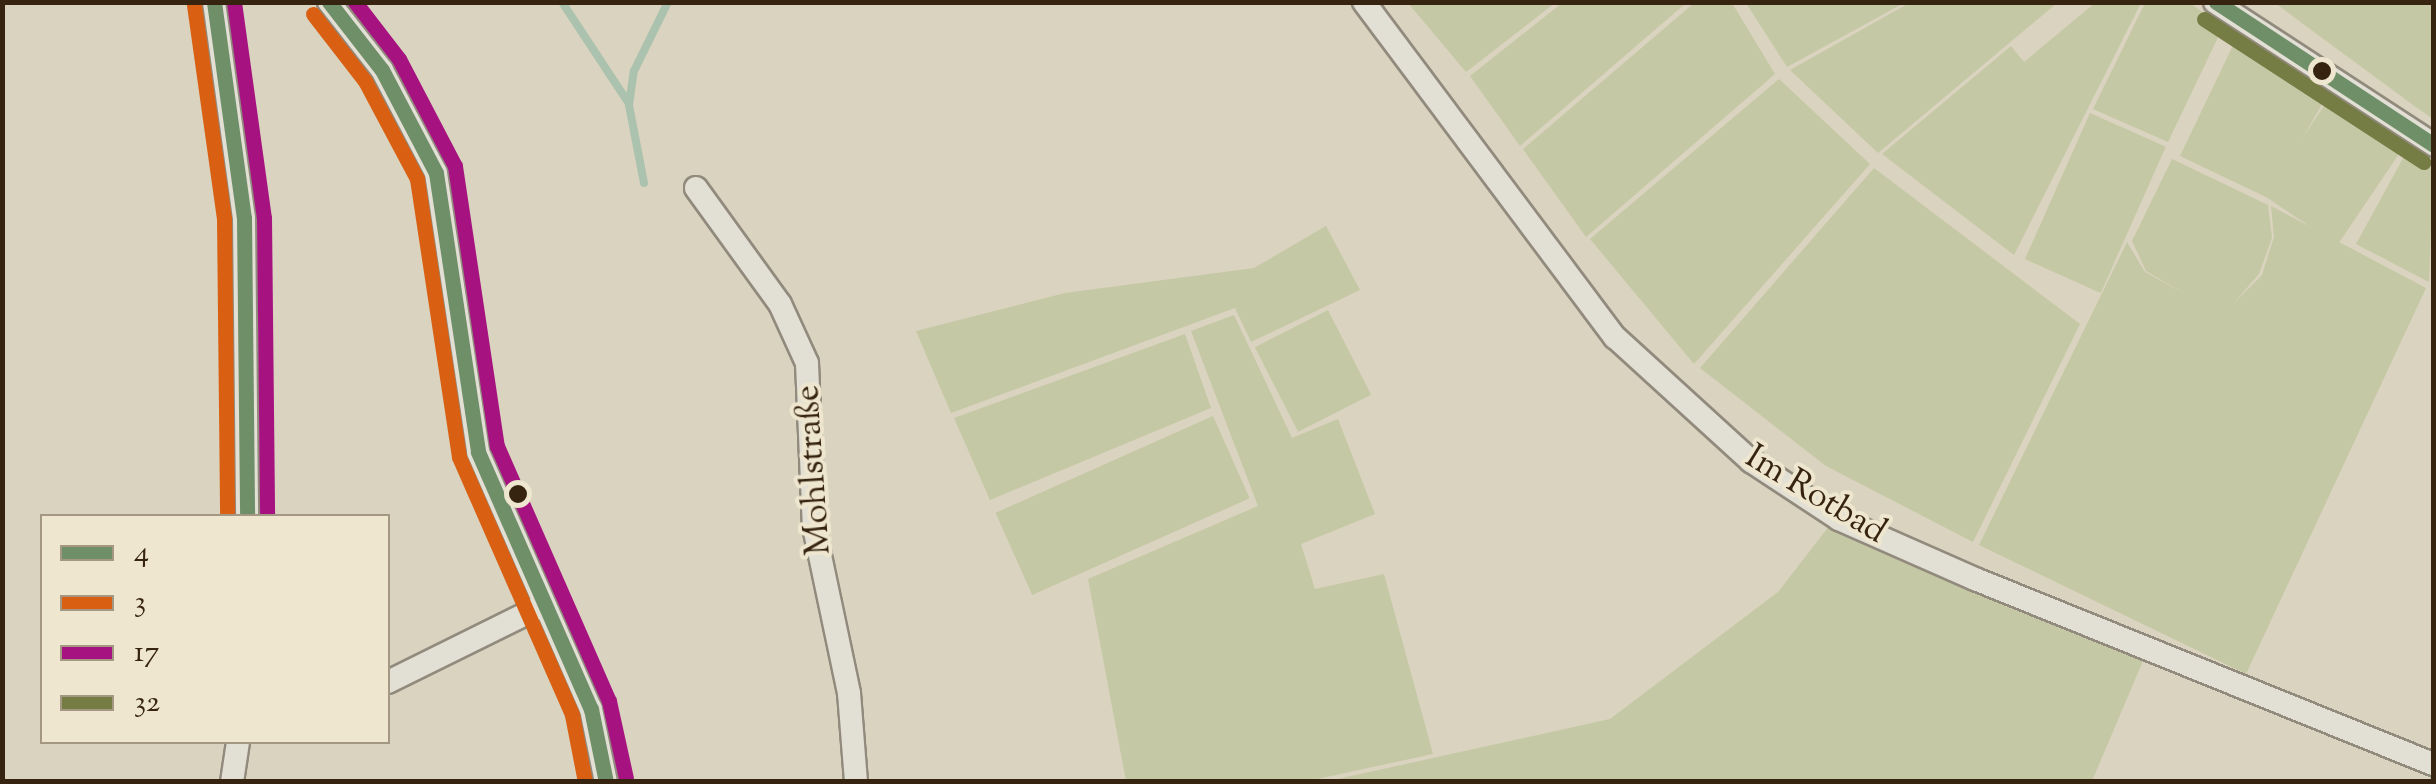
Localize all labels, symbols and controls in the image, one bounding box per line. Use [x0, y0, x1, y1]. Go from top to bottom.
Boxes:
unlabelled marker [2312, 61, 2332, 81]
street label: Mohlstraße [788, 383, 842, 557]
street label: Im Rotbad [1737, 438, 1893, 554]
unlabelled marker [508, 484, 528, 504]
legend [40, 514, 390, 744]
text: 4 [134, 532, 149, 575]
text: 3 [134, 582, 146, 625]
text: 17 [134, 632, 159, 675]
text: 32 [134, 682, 160, 725]

